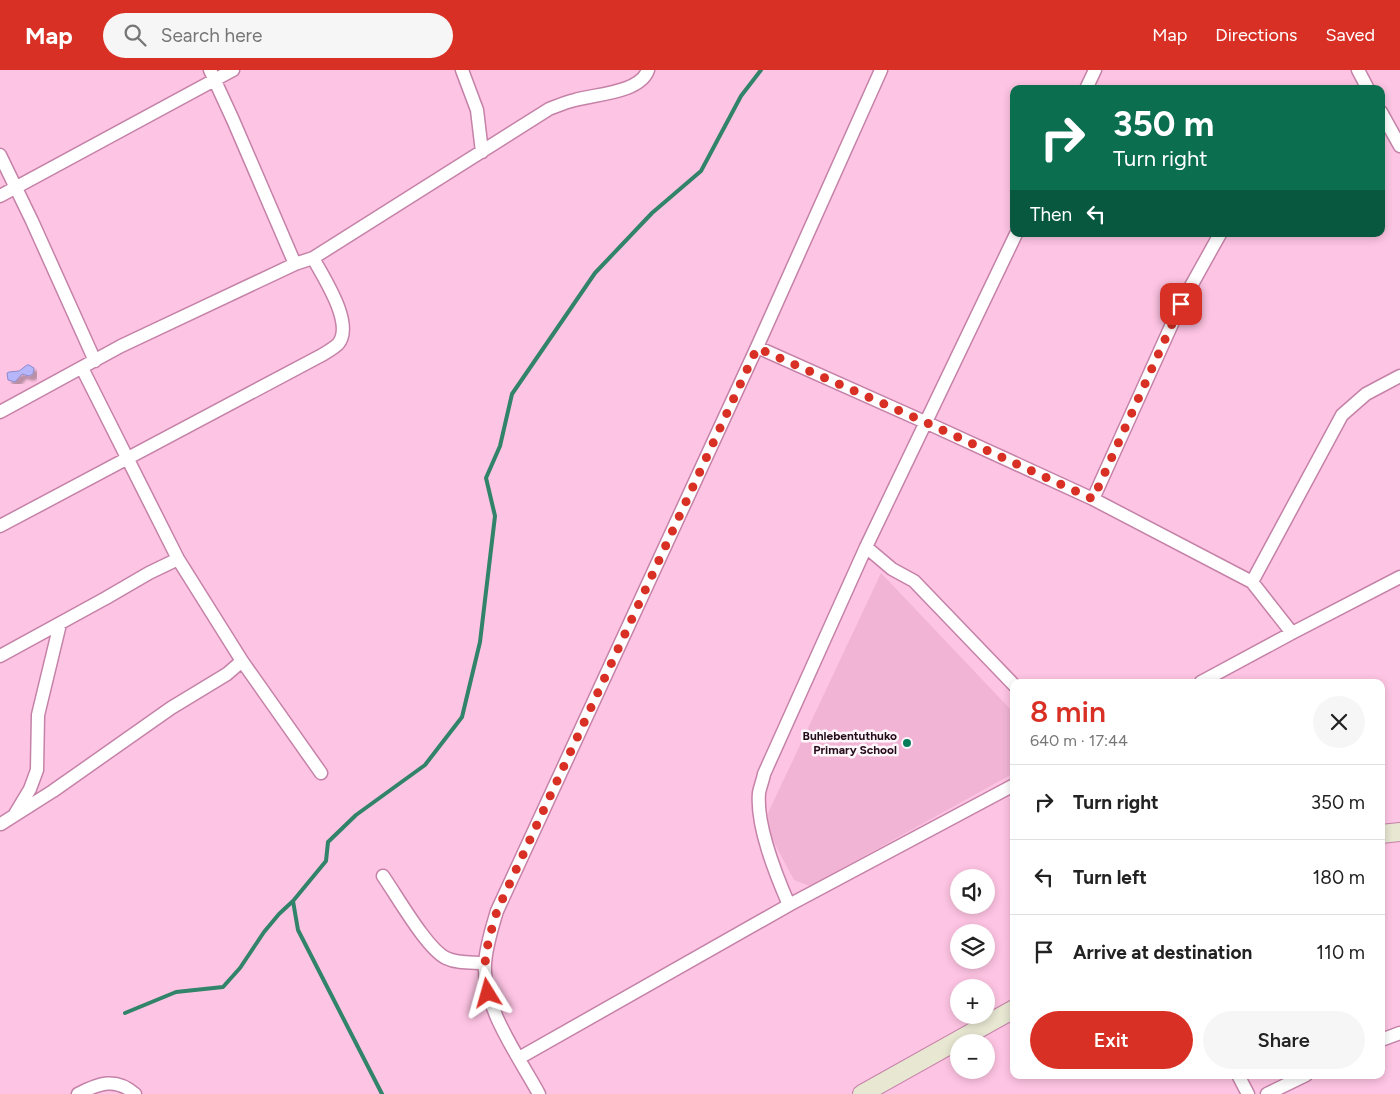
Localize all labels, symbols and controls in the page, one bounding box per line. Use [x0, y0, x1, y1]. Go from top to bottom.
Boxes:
search box [103, 13, 453, 58]
text: Map [25, 21, 73, 50]
icon: search [121, 21, 149, 49]
text: Search here [161, 24, 262, 47]
text: Map [1152, 24, 1187, 46]
text: Directions [1215, 24, 1297, 46]
text: Saved [1325, 24, 1375, 46]
text: 350 m [1113, 103, 1214, 145]
icon: right [1030, 105, 1095, 170]
text: Turn right [1113, 145, 1208, 172]
icon: left [1082, 200, 1110, 228]
text: Then [1030, 203, 1072, 226]
pin [1160, 283, 1202, 325]
icon: arrive [1167, 290, 1195, 318]
text: 8 min [1030, 693, 1106, 730]
button: close [1313, 696, 1365, 748]
place label: Buhlebentuthuko Primary School [803, 729, 897, 757]
text: 640 m · 17:44 [1030, 731, 1128, 750]
marker: Buhlebentuthuko Primary School [901, 737, 913, 749]
icon: right [1030, 788, 1058, 816]
text: Turn right [1073, 791, 1159, 814]
text: 350 m [1311, 791, 1365, 814]
icon: left [1030, 863, 1058, 891]
text: Turn left [1073, 866, 1147, 889]
text: 180 m [1312, 866, 1365, 889]
map controls [950, 869, 995, 1079]
button: sound [950, 869, 995, 914]
button: layers [950, 924, 995, 969]
icon: arrive [1030, 938, 1058, 966]
text: Arrive at destination [1073, 941, 1252, 964]
text: 110 m [1316, 941, 1365, 964]
position arrow [461, 966, 513, 1018]
button: + [950, 979, 995, 1024]
button: Exit [1030, 1011, 1193, 1069]
button: Share [1203, 1011, 1365, 1069]
button: − [950, 1034, 995, 1079]

